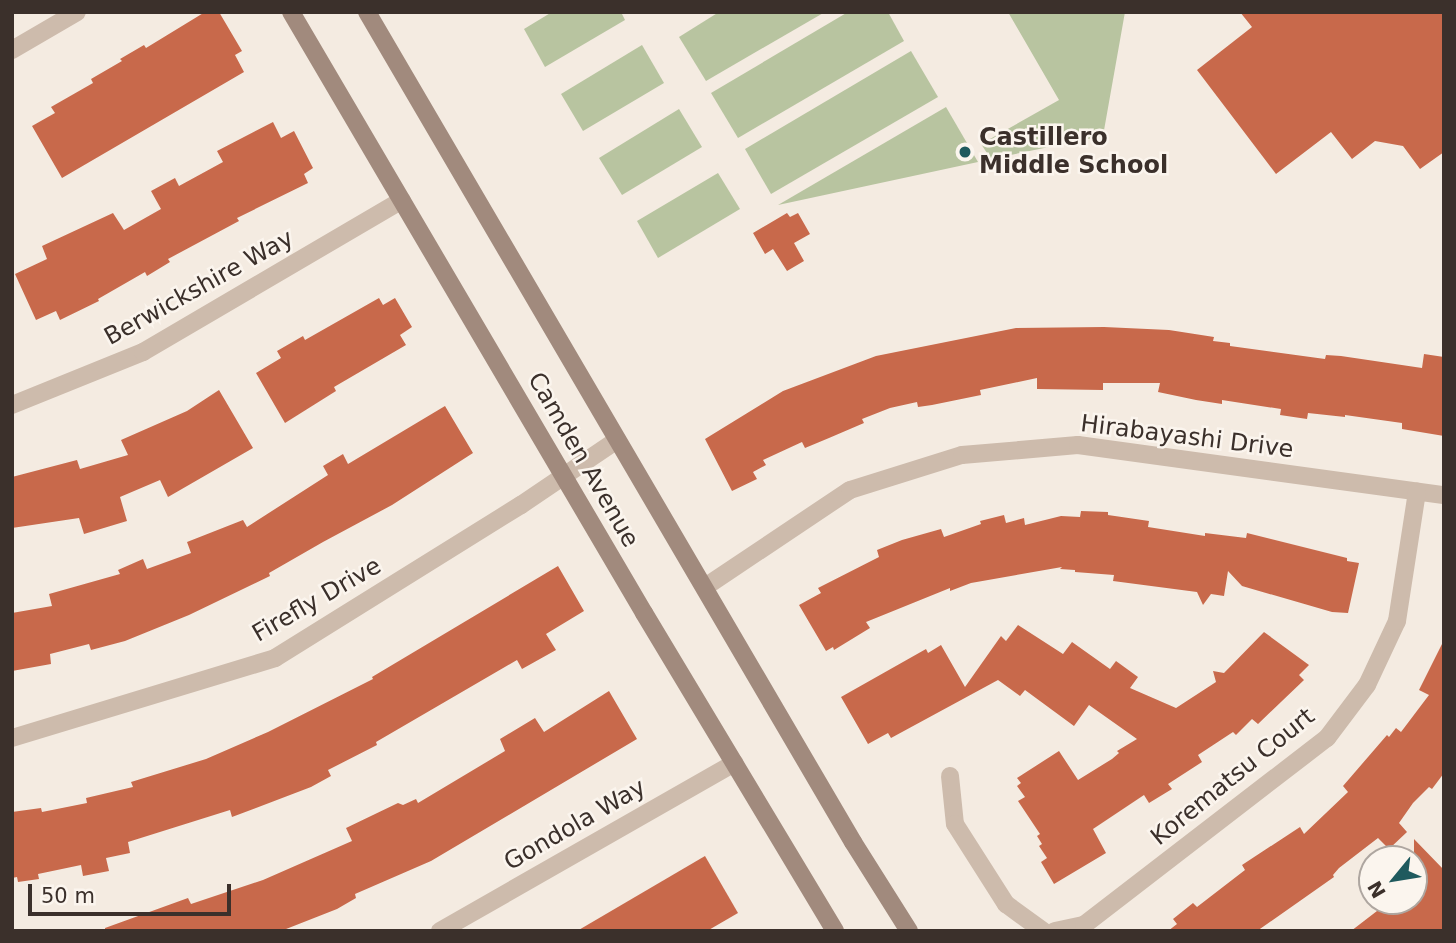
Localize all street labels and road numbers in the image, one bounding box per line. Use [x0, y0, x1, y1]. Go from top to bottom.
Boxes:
street label: Berwickshire Way [99, 224, 299, 352]
street label: Camden Avenue [521, 368, 645, 552]
street label: Hirabayashi Drive [1079, 410, 1295, 464]
street label: Firefly Drive [248, 552, 386, 648]
street label: Korematsu Court [1145, 702, 1321, 852]
street label: Gondola Way [499, 773, 651, 877]

